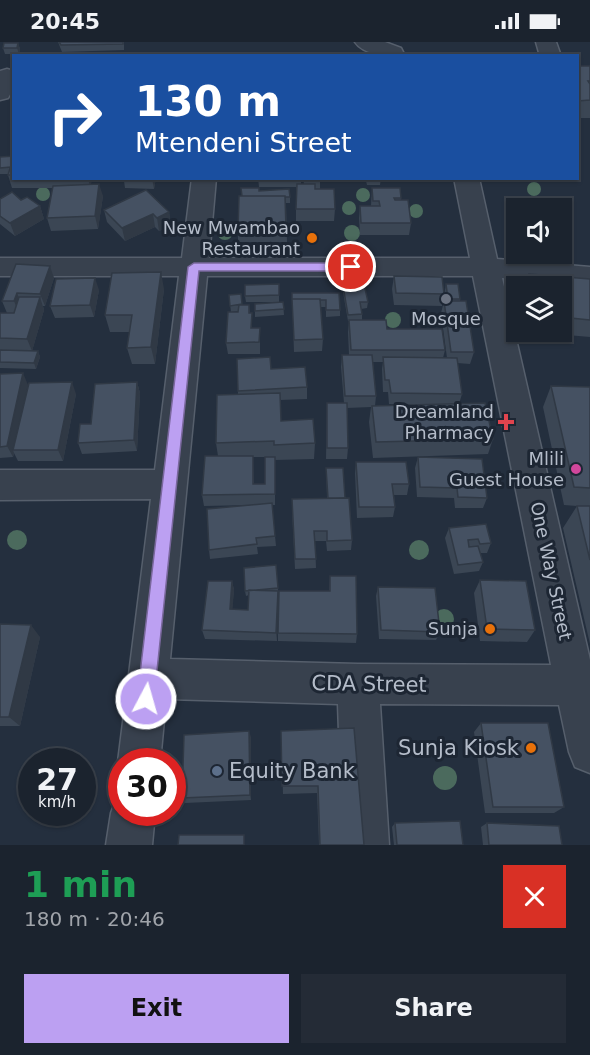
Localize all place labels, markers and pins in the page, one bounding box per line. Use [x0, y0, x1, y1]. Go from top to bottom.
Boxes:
place label: New Mwambao Restaurant [163, 217, 300, 259]
marker: New Mwambao Restaurant [305, 231, 319, 245]
pin [325, 241, 376, 292]
marker: Mosque [439, 292, 453, 306]
place label: Mosque [411, 308, 481, 329]
place label: Dreamland Pharmacy [395, 401, 494, 443]
marker: Dreamland Pharmacy [499, 415, 513, 429]
place label: Mlili Guest House [449, 448, 564, 490]
marker: Mlili Guest House [569, 462, 583, 476]
place label: Sunja [428, 618, 478, 639]
marker: Sunja [483, 622, 497, 636]
place label: Sunja Kiosk [398, 736, 520, 760]
marker: Sunja Kiosk [524, 741, 538, 755]
place label: Equity Bank [229, 759, 356, 783]
marker: Equity Bank [210, 764, 224, 778]

